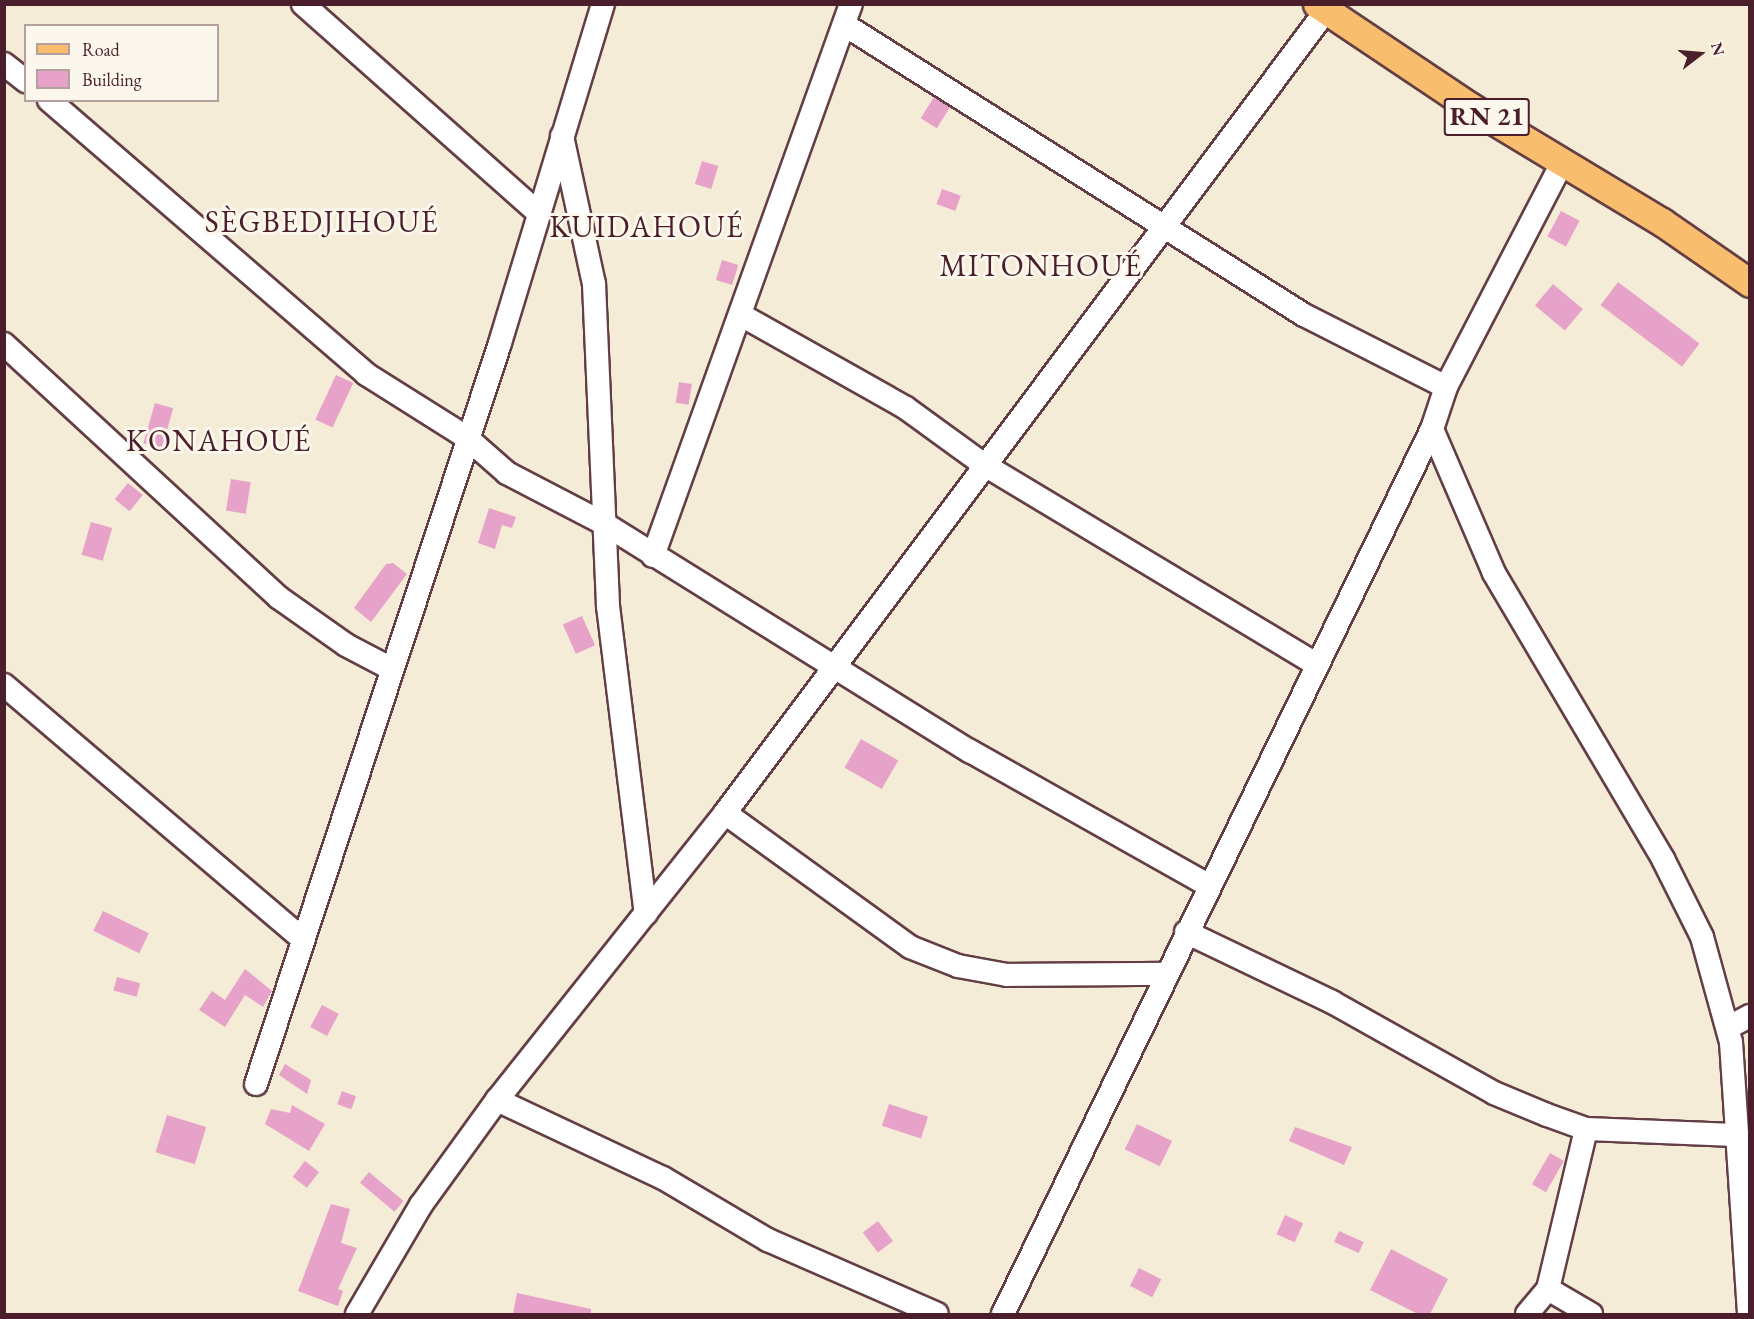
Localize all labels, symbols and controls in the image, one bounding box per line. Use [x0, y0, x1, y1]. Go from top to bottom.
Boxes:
legend [24, 24, 219, 102]
north arrow [1670, 24, 1730, 84]
text: Road [82, 38, 120, 61]
text: N [1706, 40, 1730, 58]
text: Building [82, 68, 142, 91]
road number: RN 21 [1444, 94, 1530, 140]
district label: SÈGBEDJIHOUÉ [205, 204, 439, 240]
district label: KUIDAHOUÉ [550, 209, 744, 245]
district label: MITONHOUÉ [939, 248, 1143, 284]
district label: KONAHOUÉ [126, 423, 312, 459]

